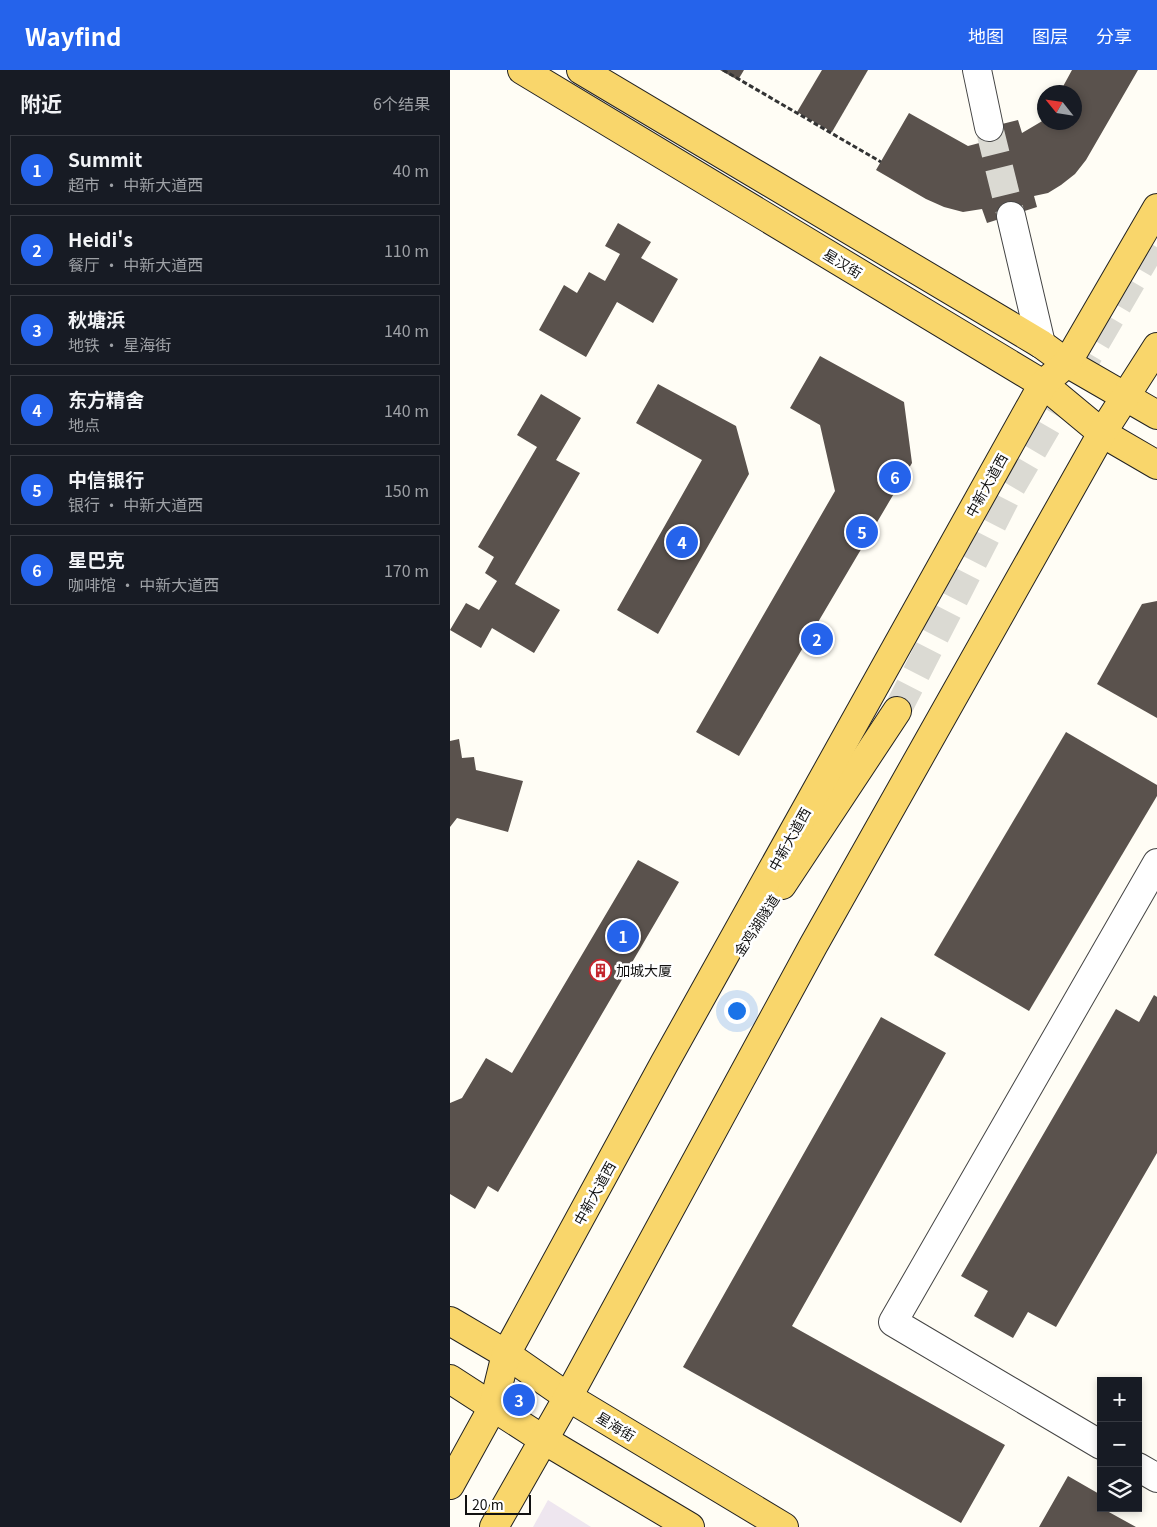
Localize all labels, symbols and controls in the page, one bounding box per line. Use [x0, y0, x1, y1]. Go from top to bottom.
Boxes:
text: Wayfind [25, 18, 121, 53]
text: 地图 [968, 22, 1004, 48]
text: 图层 [1032, 22, 1068, 48]
text: 分享 [1096, 22, 1132, 48]
north arrow [1037, 85, 1082, 130]
text: 附近 [20, 88, 62, 118]
text: 6个结果 [373, 91, 430, 115]
text: Summit [68, 145, 142, 172]
text: 1 [32, 158, 42, 182]
text: 40 m [393, 158, 429, 182]
text: 超市 · 中新大道西 [68, 172, 203, 196]
text: Heidi's [68, 225, 133, 252]
text: 2 [32, 238, 42, 262]
text: 110 m [384, 238, 429, 262]
street label: 星汉街 [820, 244, 866, 282]
text: 餐厅 · 中新大道西 [68, 252, 203, 276]
text: 秋塘浜 [68, 305, 125, 332]
text: 3 [32, 318, 42, 342]
text: 140 m [384, 318, 429, 342]
text: 地铁 · 星海街 [68, 332, 171, 356]
text: 东方精舍 [68, 385, 144, 412]
text: 4 [32, 398, 42, 422]
text: 140 m [384, 398, 429, 422]
text: 地点 [68, 412, 100, 436]
street label: 中新大道西 [960, 450, 1012, 520]
pin: 6 [879, 458, 911, 496]
text: 中信银行 [68, 465, 144, 492]
text: 5 [32, 478, 42, 502]
text: 150 m [384, 478, 429, 502]
text: 银行 · 中新大道西 [68, 492, 203, 516]
pin: 5 [846, 513, 878, 551]
pin: 4 [666, 523, 698, 561]
text: 星巴克 [68, 545, 125, 572]
text: 6 [32, 558, 42, 582]
text: 170 m [384, 558, 429, 582]
text: 咖啡馆 · 中新大道西 [68, 572, 219, 596]
pin: 2 [801, 620, 833, 658]
street label: 中新大道西 [763, 804, 815, 874]
street label: 金鸡湖隧道 [729, 890, 783, 960]
pin: 1 [607, 917, 639, 955]
building icon: 加城大厦 [588, 958, 612, 982]
place label: 加城大厦 [616, 960, 672, 980]
your location [724, 998, 750, 1024]
street label: 中新大道西 [568, 1158, 620, 1228]
map controls [1097, 1377, 1142, 1512]
button: + [1097, 1377, 1142, 1422]
pin: 3 [503, 1381, 535, 1419]
street label: 星海街 [593, 1407, 639, 1445]
button: − [1097, 1422, 1142, 1467]
button: layers [1097, 1467, 1142, 1512]
scale bar [465, 1492, 531, 1515]
text: 20 m [472, 1494, 504, 1514]

